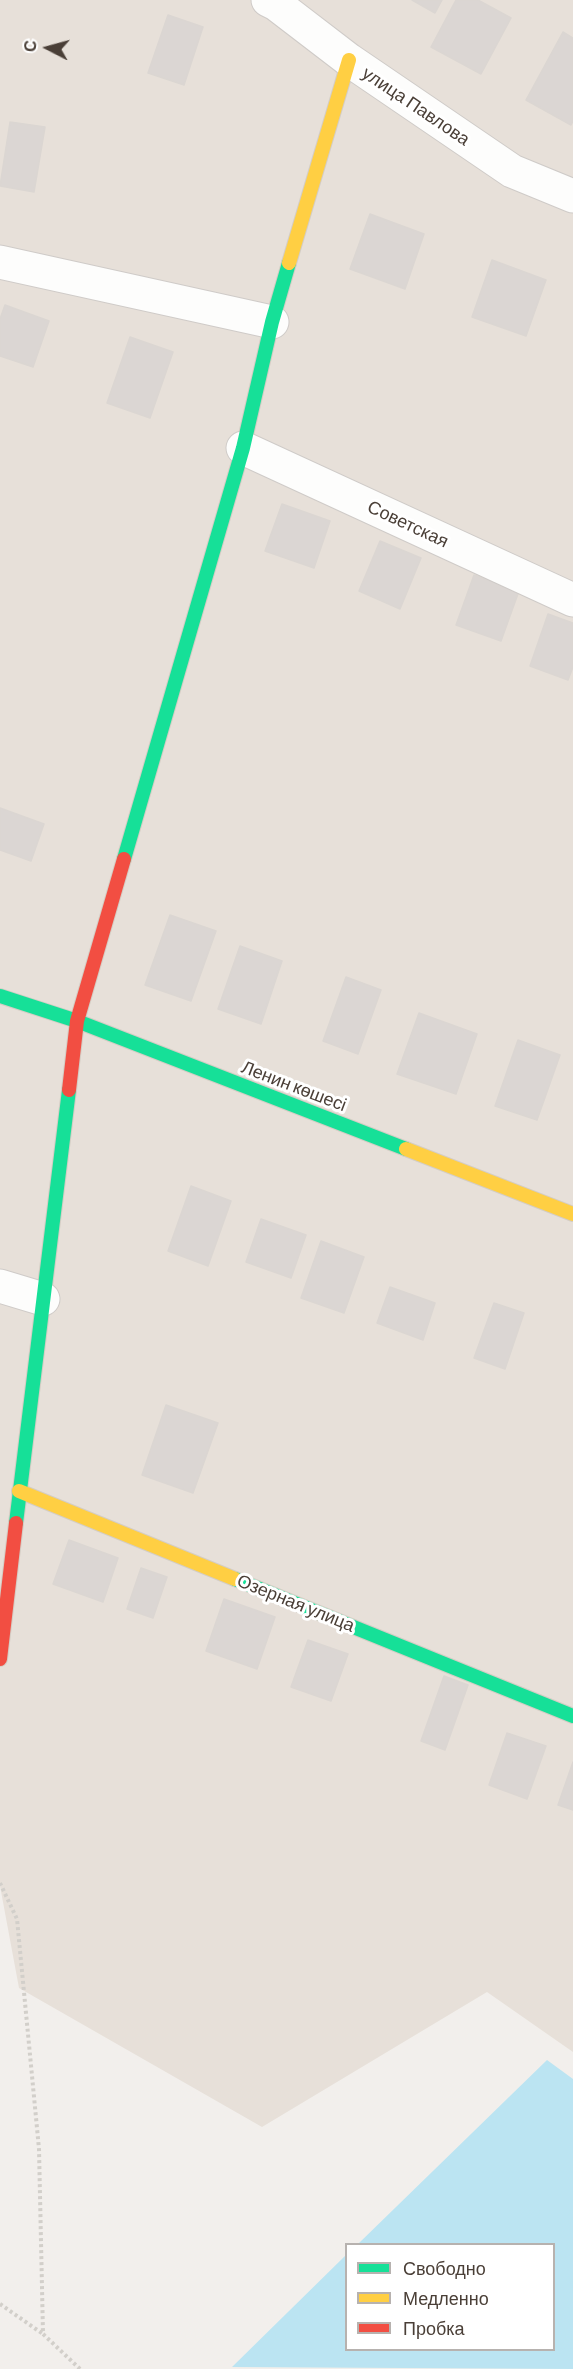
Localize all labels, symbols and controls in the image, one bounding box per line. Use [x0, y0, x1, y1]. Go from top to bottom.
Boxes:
north arrow [18, 18, 78, 78]
text: С [20, 39, 40, 53]
street label: улица Павлова [358, 62, 474, 150]
street label: Советская [364, 496, 452, 552]
street label: Ленин көшесі [238, 1056, 350, 1116]
street label: Озерная улица [234, 1570, 358, 1636]
legend [345, 2243, 555, 2351]
text: Свободно [403, 2257, 486, 2279]
text: Медленно [403, 2287, 489, 2309]
text: Пробка [403, 2317, 465, 2339]

